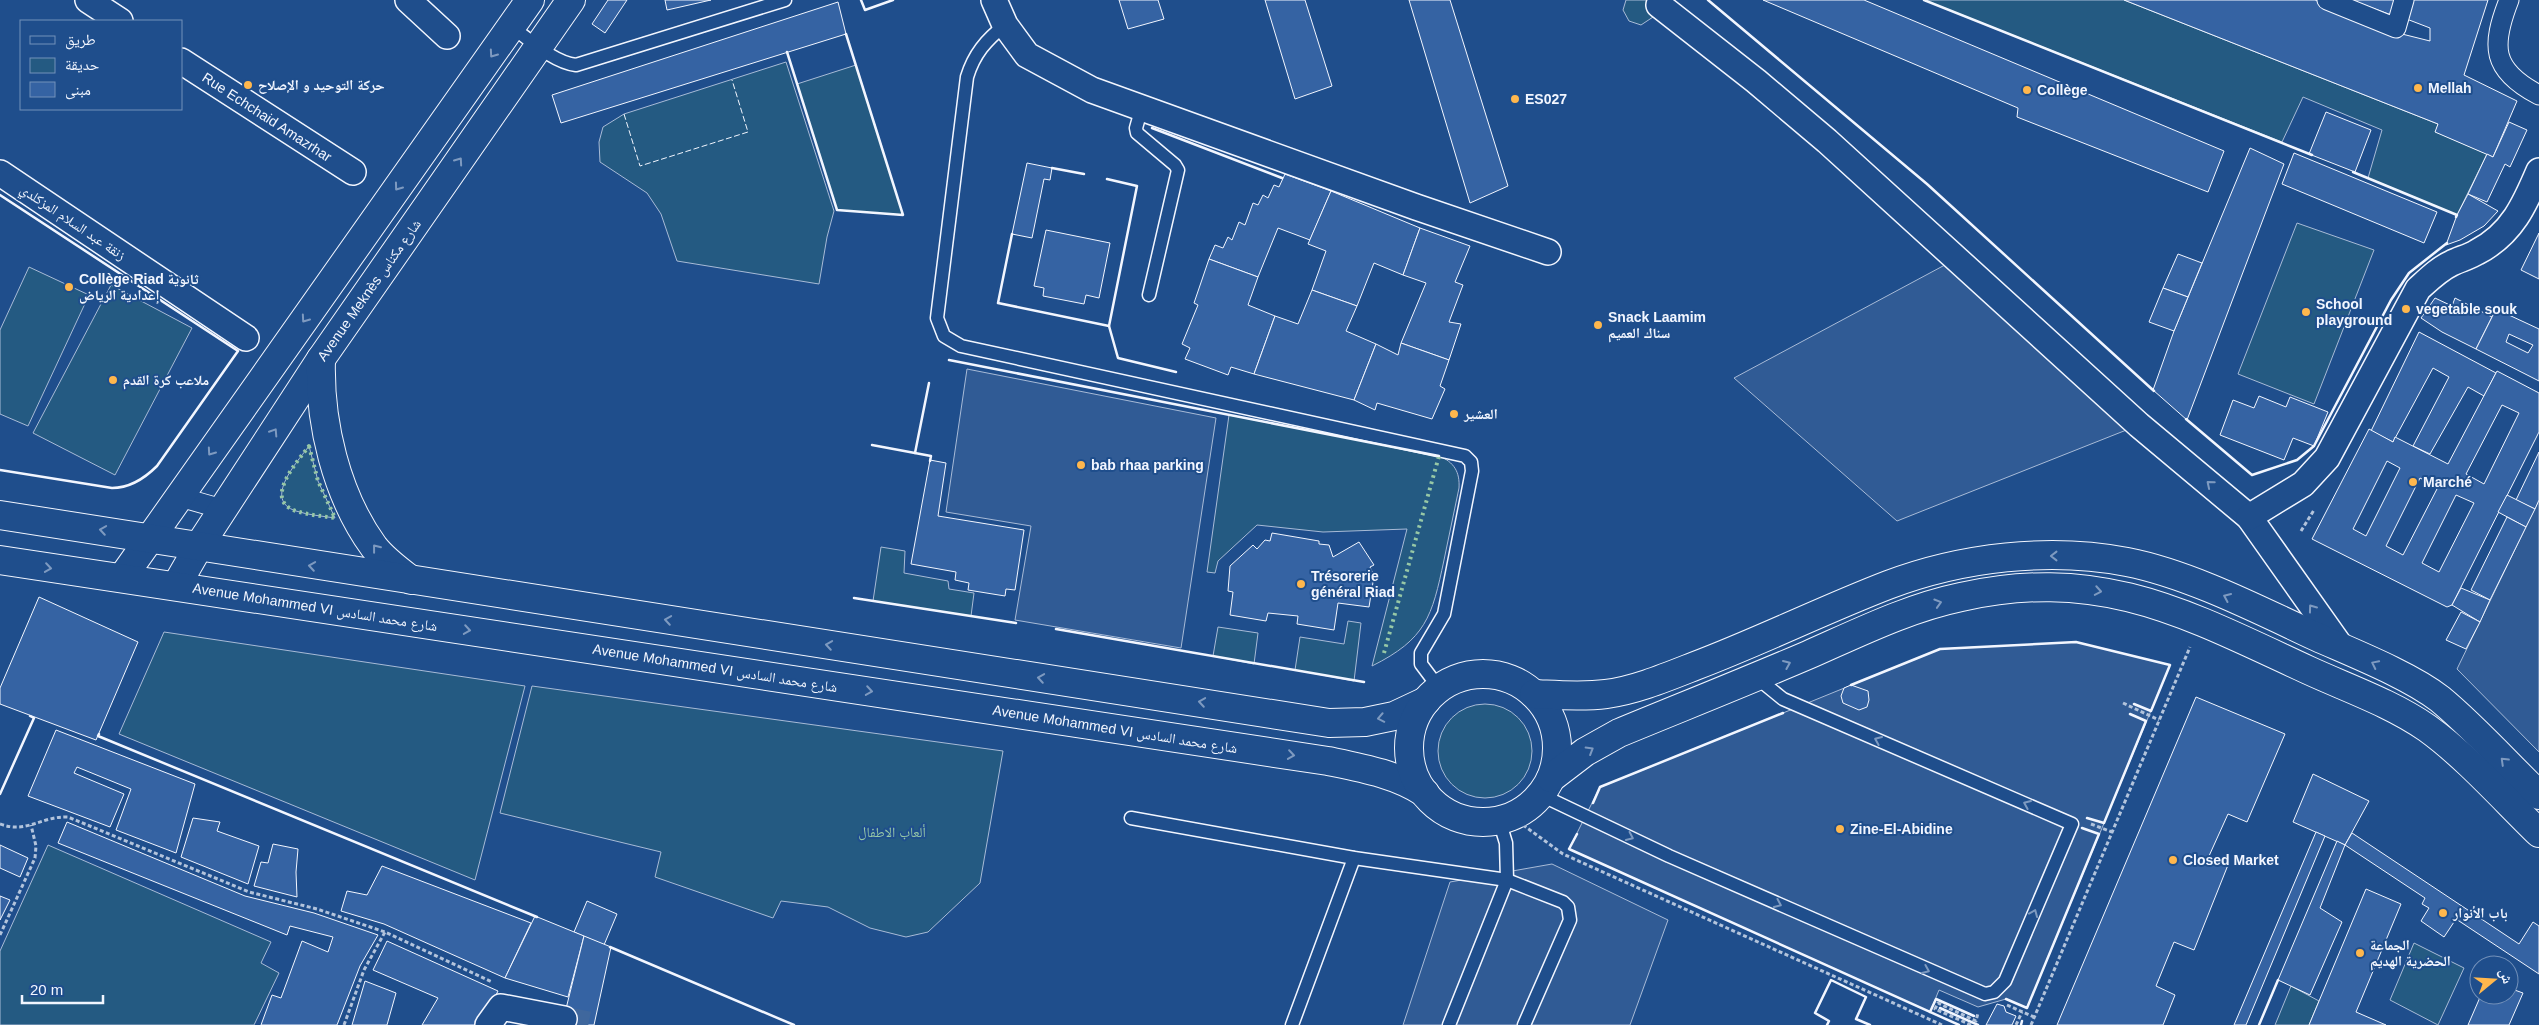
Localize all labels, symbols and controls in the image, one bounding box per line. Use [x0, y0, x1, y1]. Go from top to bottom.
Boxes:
legend [20, 20, 182, 110]
text: طريق [65, 31, 96, 50]
one-way arrow [490, 49, 499, 58]
text: حديقة [65, 56, 100, 73]
street label: Rue Echchaid Amazrhar [199, 69, 335, 165]
place label: حركة التوحيد و الإصلاح [258, 77, 385, 94]
marker: حركة التوحيد و الإصلاح [242, 79, 254, 91]
place label: Mellah [2428, 80, 2472, 96]
text: مبنى [65, 81, 91, 100]
place label: Collège [2037, 82, 2088, 98]
marker: Mellah [2412, 82, 2424, 94]
marker: Collège [2021, 84, 2033, 96]
place label: ES027 [1525, 91, 1567, 107]
marker: ES027 [1509, 93, 1521, 105]
one-way arrow [453, 157, 462, 167]
street label: زنقة عبد السلام المزكلدي [15, 181, 129, 266]
one-way arrow [395, 181, 404, 190]
street label: Avenue Meknès شارع مكناس [314, 216, 426, 365]
place label: Collège Riad ثانوية إعدادية الرياض [79, 271, 199, 304]
marker: Collège Riad ثانوية إعدادية الرياض [63, 281, 75, 293]
place label: School playground [2316, 296, 2392, 328]
place label: vegetable souk [2416, 301, 2517, 317]
marker: vegetable souk [2400, 303, 2412, 315]
marker: School playground [2300, 306, 2312, 318]
place label: Snack Laamim سناك العميم [1608, 309, 1706, 343]
one-way arrow [301, 314, 311, 323]
marker: Snack Laamim سناك العميم [1592, 319, 1604, 331]
place label: ملاعب كرة القدم [123, 372, 209, 390]
marker: ملاعب كرة القدم [107, 374, 119, 386]
place label: العشير [1463, 406, 1498, 422]
marker: العشير [1448, 408, 1460, 420]
one-way arrow [267, 428, 277, 437]
one-way arrow [208, 447, 217, 456]
place label: bab rhaa parking [1091, 457, 1204, 473]
marker: bab rhaa parking [1075, 459, 1087, 471]
place label: Marché [2423, 474, 2472, 490]
marker: Marché [2407, 476, 2419, 488]
one-way arrow [2206, 480, 2215, 489]
one-way arrow [99, 525, 107, 536]
one-way arrow [373, 545, 382, 554]
one-way arrow [2050, 551, 2058, 561]
one-way arrow [308, 561, 316, 571]
one-way arrow [44, 562, 53, 572]
place label: Trésorerie général Riad [1311, 568, 1395, 600]
marker: Trésorerie général Riad [1295, 578, 1307, 590]
street label: Avenue Mohammed VI شارع محمد السادس [191, 580, 439, 636]
one-way arrow [2093, 585, 2102, 595]
one-way arrow [2223, 593, 2232, 604]
one-way arrow [1933, 599, 1941, 609]
one-way arrow [2309, 604, 2318, 614]
one-way arrow [664, 616, 672, 626]
one-way arrow [463, 624, 471, 635]
one-way arrow [824, 640, 832, 651]
street label: Avenue Mohammed VI شارع محمد السادس [591, 641, 839, 697]
one-way arrow [1782, 659, 1791, 670]
one-way arrow [2371, 660, 2380, 670]
one-way arrow [1037, 673, 1046, 683]
one-way arrow [865, 686, 874, 696]
one-way arrow [1197, 698, 1206, 708]
street label: Avenue Mohammed VI شارع محمد السادس [991, 702, 1239, 758]
one-way arrow [1376, 713, 1385, 723]
one-way arrow [1874, 735, 1883, 746]
one-way arrow [1585, 746, 1594, 756]
one-way arrow [1287, 750, 1296, 760]
one-way arrow [2501, 758, 2510, 767]
one-way arrow [2024, 800, 2032, 810]
place label: Zine-El-Abidine [1850, 821, 1953, 837]
marker: Zine-El-Abidine [1834, 823, 1846, 835]
park label: ألعاب الاطفال [858, 824, 926, 841]
one-way arrow [1625, 831, 1634, 841]
place label: Closed Market [2183, 852, 2279, 868]
marker: Closed Market [2167, 854, 2179, 866]
one-way arrow [1773, 897, 1782, 908]
place label: باب الأنوار [2452, 905, 2508, 922]
marker: باب الأنوار [2437, 907, 2449, 919]
one-way arrow [2028, 909, 2039, 918]
place label: الجماعة الحضرية الهديم [2370, 937, 2451, 971]
marker: الجماعة الحضرية الهديم [2354, 947, 2366, 959]
north arrow [2469, 955, 2519, 1005]
one-way arrow [1921, 964, 1930, 975]
text: ش [2496, 966, 2516, 986]
scale bar [22, 972, 104, 1004]
text: 20 m [30, 981, 63, 998]

